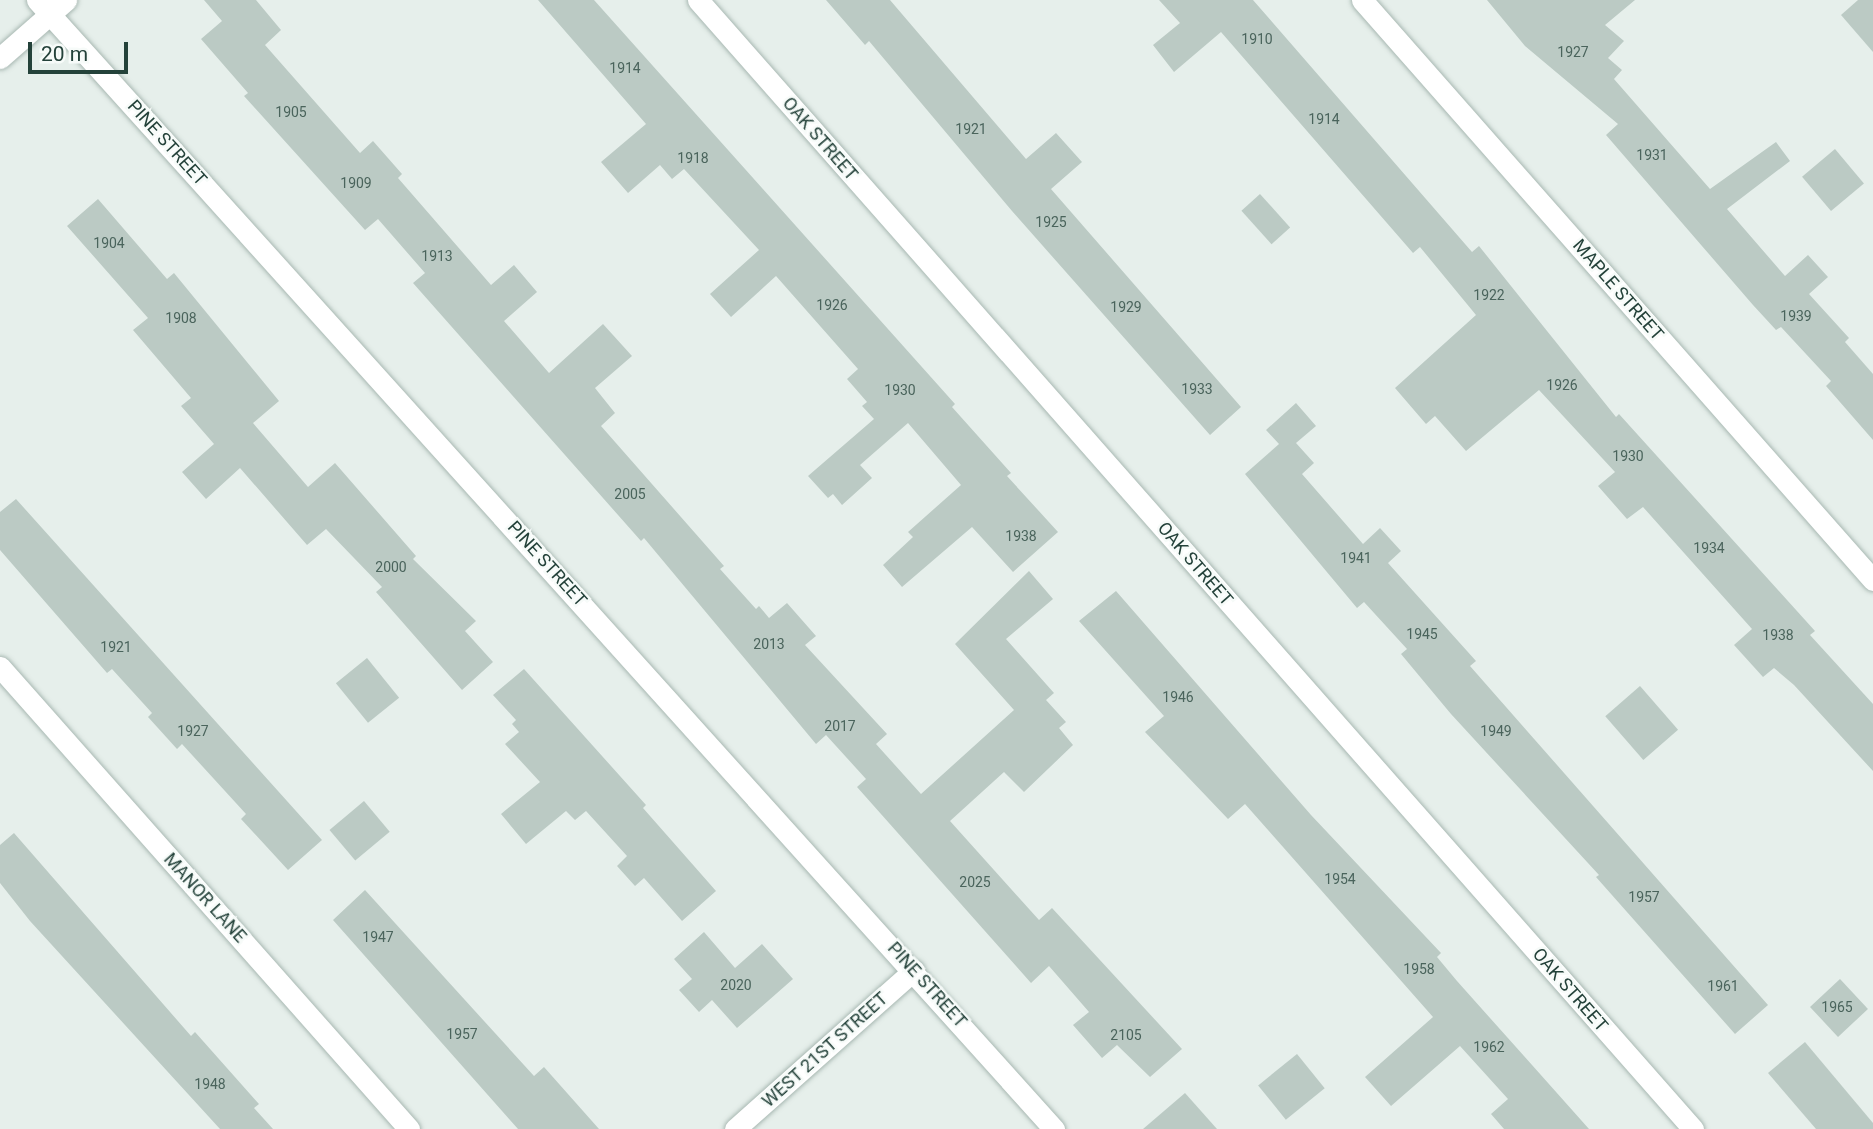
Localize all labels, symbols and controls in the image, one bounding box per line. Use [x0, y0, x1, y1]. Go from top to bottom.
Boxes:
scale bar [32, 28, 131, 72]
house number: 1910 [1241, 31, 1273, 47]
text: 20 m [41, 42, 88, 66]
house number: 1927 [1557, 44, 1589, 60]
house number: 1914 [609, 60, 641, 76]
street label: OAK STREET [778, 93, 862, 185]
street label: PINE STREET [123, 96, 211, 190]
house number: 1905 [275, 104, 307, 120]
house number: 1914 [1308, 111, 1340, 127]
house number: 1921 [955, 121, 987, 137]
house number: 1931 [1636, 147, 1668, 163]
house number: 1918 [677, 150, 709, 166]
house number: 1909 [340, 175, 372, 191]
house number: 1925 [1035, 214, 1067, 230]
house number: 1904 [93, 235, 125, 251]
street label: MAPLE STREET [1568, 235, 1668, 345]
house number: 1913 [421, 248, 453, 264]
house number: 1922 [1473, 287, 1505, 303]
house number: 1926 [816, 297, 848, 313]
house number: 1929 [1110, 299, 1142, 315]
house number: 1939 [1780, 308, 1812, 324]
house number: 1908 [165, 310, 197, 326]
house number: 1926 [1546, 377, 1578, 393]
house number: 1933 [1181, 381, 1213, 397]
house number: 1930 [884, 382, 916, 398]
house number: 1930 [1612, 448, 1644, 464]
house number: 2005 [614, 486, 646, 502]
street label: PINE STREET [503, 517, 591, 611]
street label: OAK STREET [1153, 518, 1237, 610]
house number: 1938 [1005, 528, 1037, 544]
house number: 1934 [1693, 540, 1725, 556]
house number: 1941 [1340, 550, 1372, 566]
house number: 2000 [375, 559, 407, 575]
house number: 1945 [1406, 626, 1438, 642]
house number: 1938 [1762, 627, 1794, 643]
house number: 2013 [753, 636, 785, 652]
house number: 1921 [100, 639, 132, 655]
house number: 1946 [1162, 689, 1194, 705]
house number: 2017 [824, 718, 856, 734]
house number: 1927 [177, 723, 209, 739]
house number: 1949 [1480, 723, 1512, 739]
street label: MANOR LANE [159, 849, 251, 947]
house number: 1954 [1324, 871, 1356, 887]
house number: 2025 [959, 874, 991, 890]
house number: 1957 [1628, 889, 1660, 905]
house number: 1947 [362, 929, 394, 945]
street label: PINE STREET [883, 938, 971, 1032]
street label: OAK STREET [1528, 944, 1612, 1036]
house number: 1958 [1403, 961, 1435, 977]
house number: 2020 [720, 977, 752, 993]
house number: 1961 [1707, 978, 1739, 994]
street label: WEST 21ST STREET [758, 988, 892, 1112]
house number: 1965 [1821, 999, 1853, 1015]
house number: 1957 [446, 1026, 478, 1042]
house number: 2105 [1110, 1027, 1142, 1043]
house number: 1962 [1473, 1039, 1505, 1055]
house number: 1948 [194, 1076, 226, 1092]

